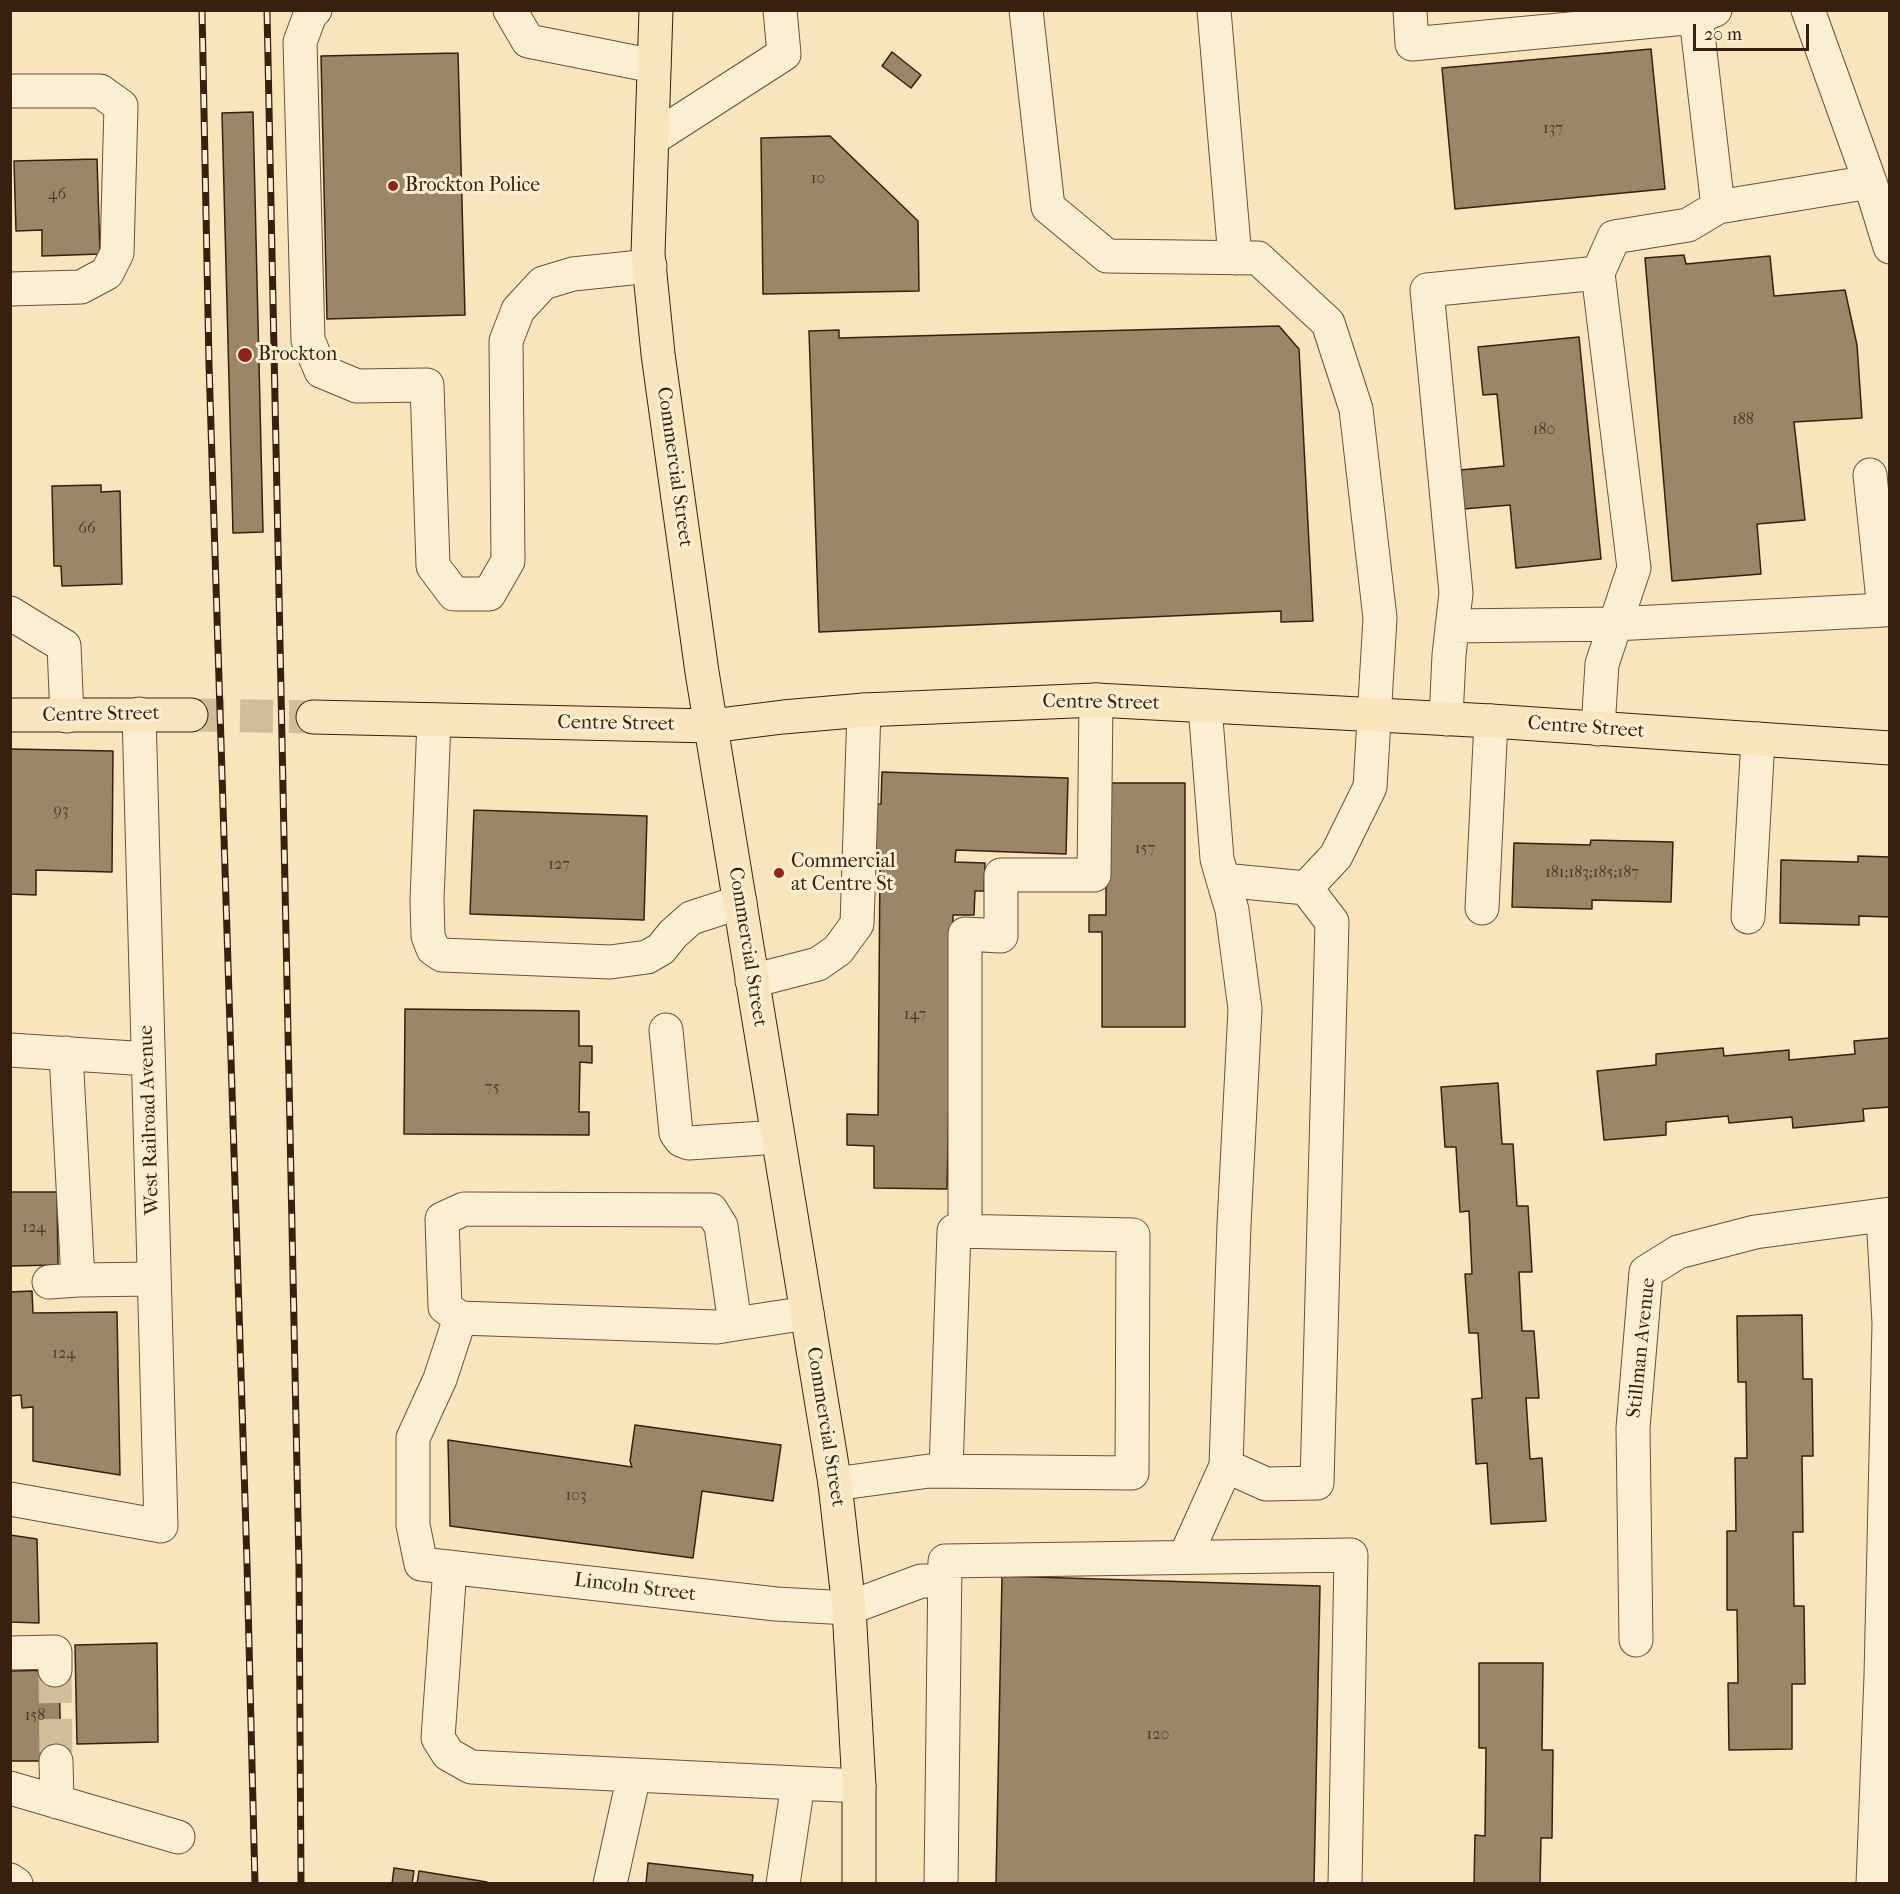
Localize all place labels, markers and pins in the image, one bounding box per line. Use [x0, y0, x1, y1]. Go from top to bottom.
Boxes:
place label: Brockton Police [405, 174, 540, 198]
marker: Brockton Police [386, 179, 400, 193]
place label: Brockton [258, 343, 337, 367]
marker: Brockton [236, 346, 254, 364]
place label: Commercial at Centre St [791, 850, 896, 897]
marker: Commercial at Centre St [772, 866, 786, 880]

